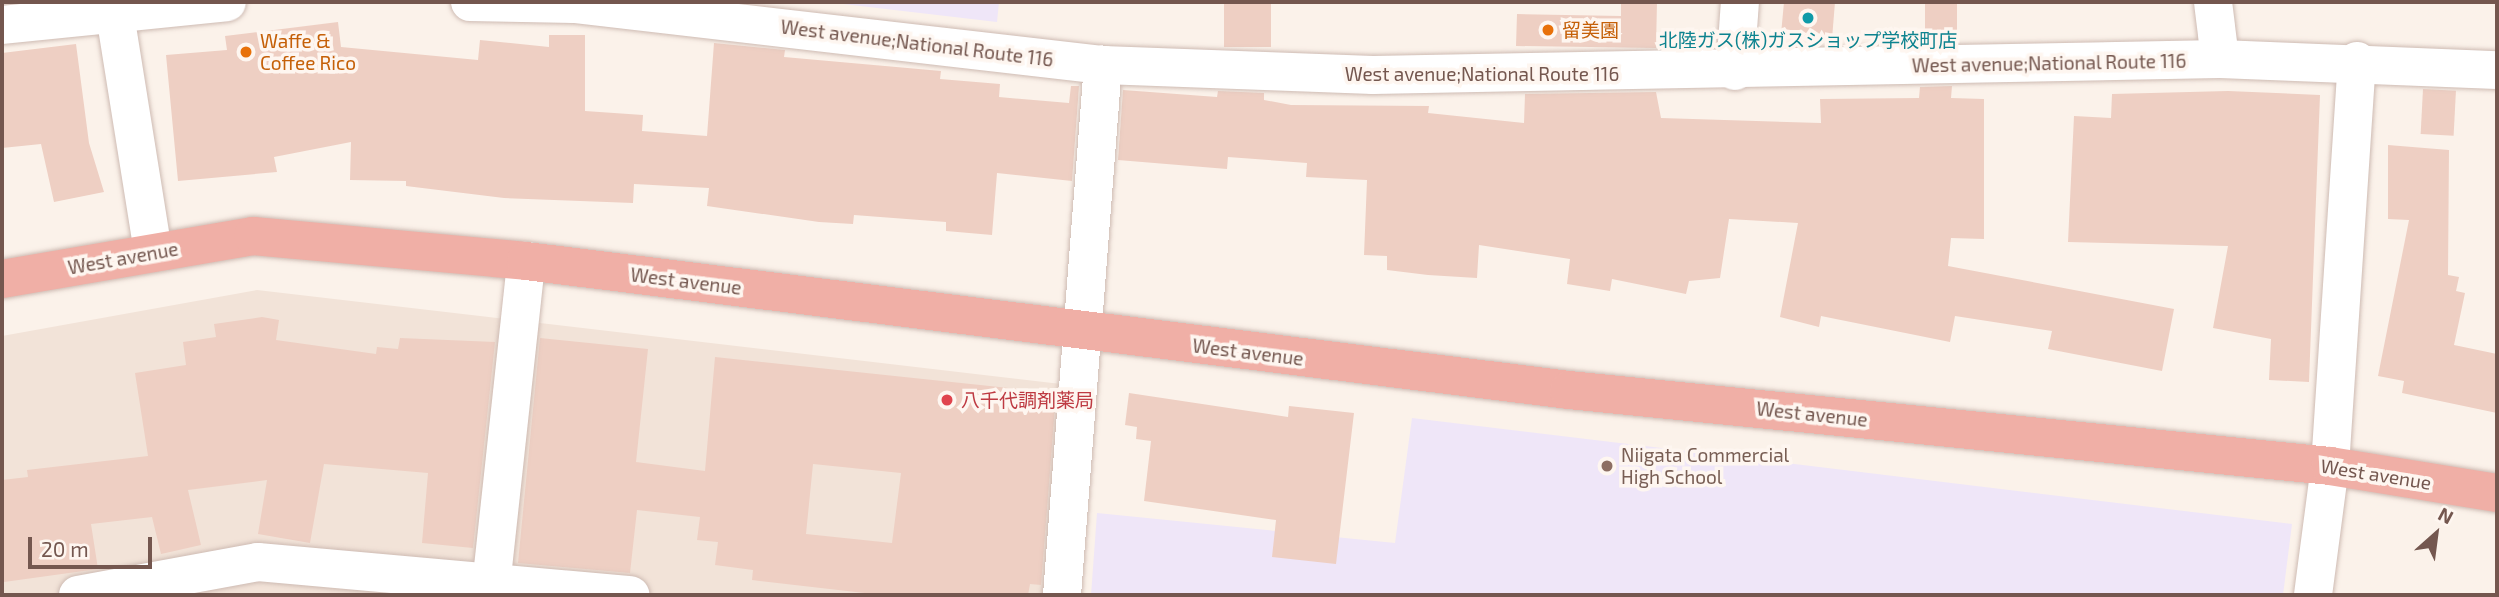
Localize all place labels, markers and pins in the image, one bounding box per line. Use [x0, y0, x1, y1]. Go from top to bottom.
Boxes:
marker: 北陸ガス(株)ガスショップ学校町店 [1800, 10, 1816, 26]
place label: 留美園 [1562, 19, 1619, 41]
marker: 留美園 [1540, 22, 1556, 38]
place label: 北陸ガス(株)ガスショップ学校町店 [1659, 29, 1957, 51]
place label: Waffe & Coffee Rico [260, 30, 356, 74]
marker: Waffe & Coffee Rico [238, 44, 254, 60]
place label: 八千代調剤薬局 [961, 389, 1094, 411]
marker: 八千代調剤薬局 [939, 392, 955, 408]
place label: Niigata Commercial High School [1621, 444, 1789, 488]
marker: Niigata Commercial High School [1599, 458, 1615, 474]

